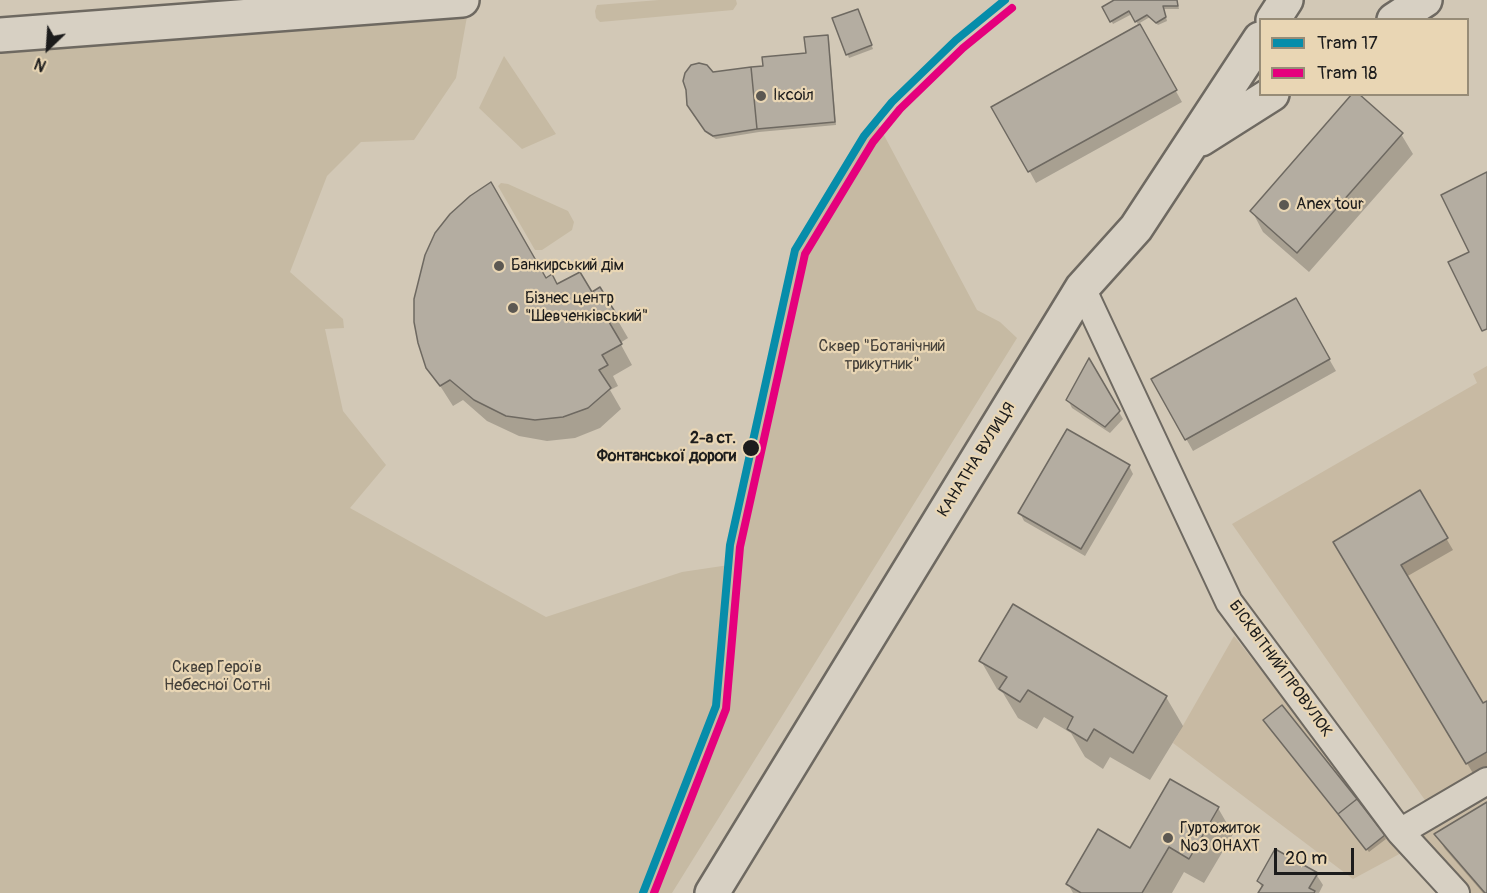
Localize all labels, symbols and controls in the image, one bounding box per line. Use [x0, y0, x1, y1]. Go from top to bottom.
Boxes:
north arrow [18, 18, 78, 78]
legend [1259, 18, 1469, 96]
text: Tram 17 [1317, 32, 1378, 55]
text: N [31, 53, 50, 76]
text: Tram 18 [1317, 62, 1377, 85]
place label: Іксоіл [773, 86, 814, 106]
marker: Іксоіл [754, 89, 768, 103]
place label: Anex tour [1296, 195, 1364, 215]
marker: Anex tour [1277, 198, 1291, 212]
place label: Банкирський дім [511, 256, 624, 276]
marker: Банкирський дім [492, 259, 506, 273]
place label: Бізнес центр "Шевченківський" [525, 289, 648, 327]
marker: Бізнес центр "Шевченківський" [506, 301, 520, 315]
park label: Сквер "Ботанічний трикутник" [819, 337, 945, 375]
street label: КАНАТНА ВУЛИЦЯ [934, 399, 1020, 521]
place label: 2-а ст. Фонтанської дороги [597, 429, 736, 467]
marker: 2-а ст. Фонтанської дороги [741, 438, 761, 458]
street label: БІСКВІТНИЙ ПРОВУЛОК [1224, 597, 1336, 741]
park label: Сквер Героїв Небесної Сотні [164, 658, 270, 696]
place label: Гуртожиток №3 ОНАХТ [1180, 819, 1261, 857]
marker: Гуртожиток №3 ОНАХТ [1161, 831, 1175, 845]
scale bar [1277, 836, 1356, 874]
text: 20 m [1285, 847, 1327, 870]

